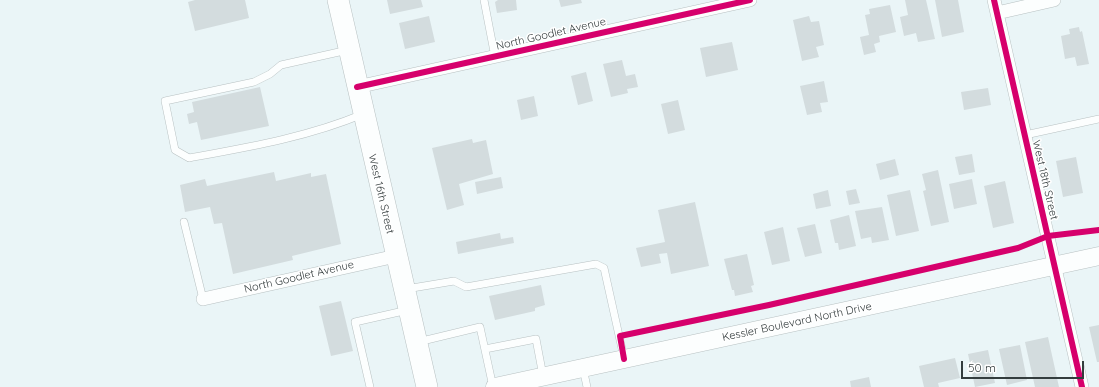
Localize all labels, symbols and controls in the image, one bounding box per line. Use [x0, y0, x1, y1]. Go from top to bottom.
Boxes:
street label: North Goodlet Avenue [495, 15, 607, 53]
street label: West 18th Street [1029, 139, 1061, 221]
street label: West 16th Street [365, 153, 397, 235]
street label: North Goodlet Avenue [243, 258, 355, 296]
street label: Kessler Boulevard North Drive [721, 300, 873, 344]
scale bar [963, 353, 1086, 379]
text: 50 m [968, 360, 996, 375]

